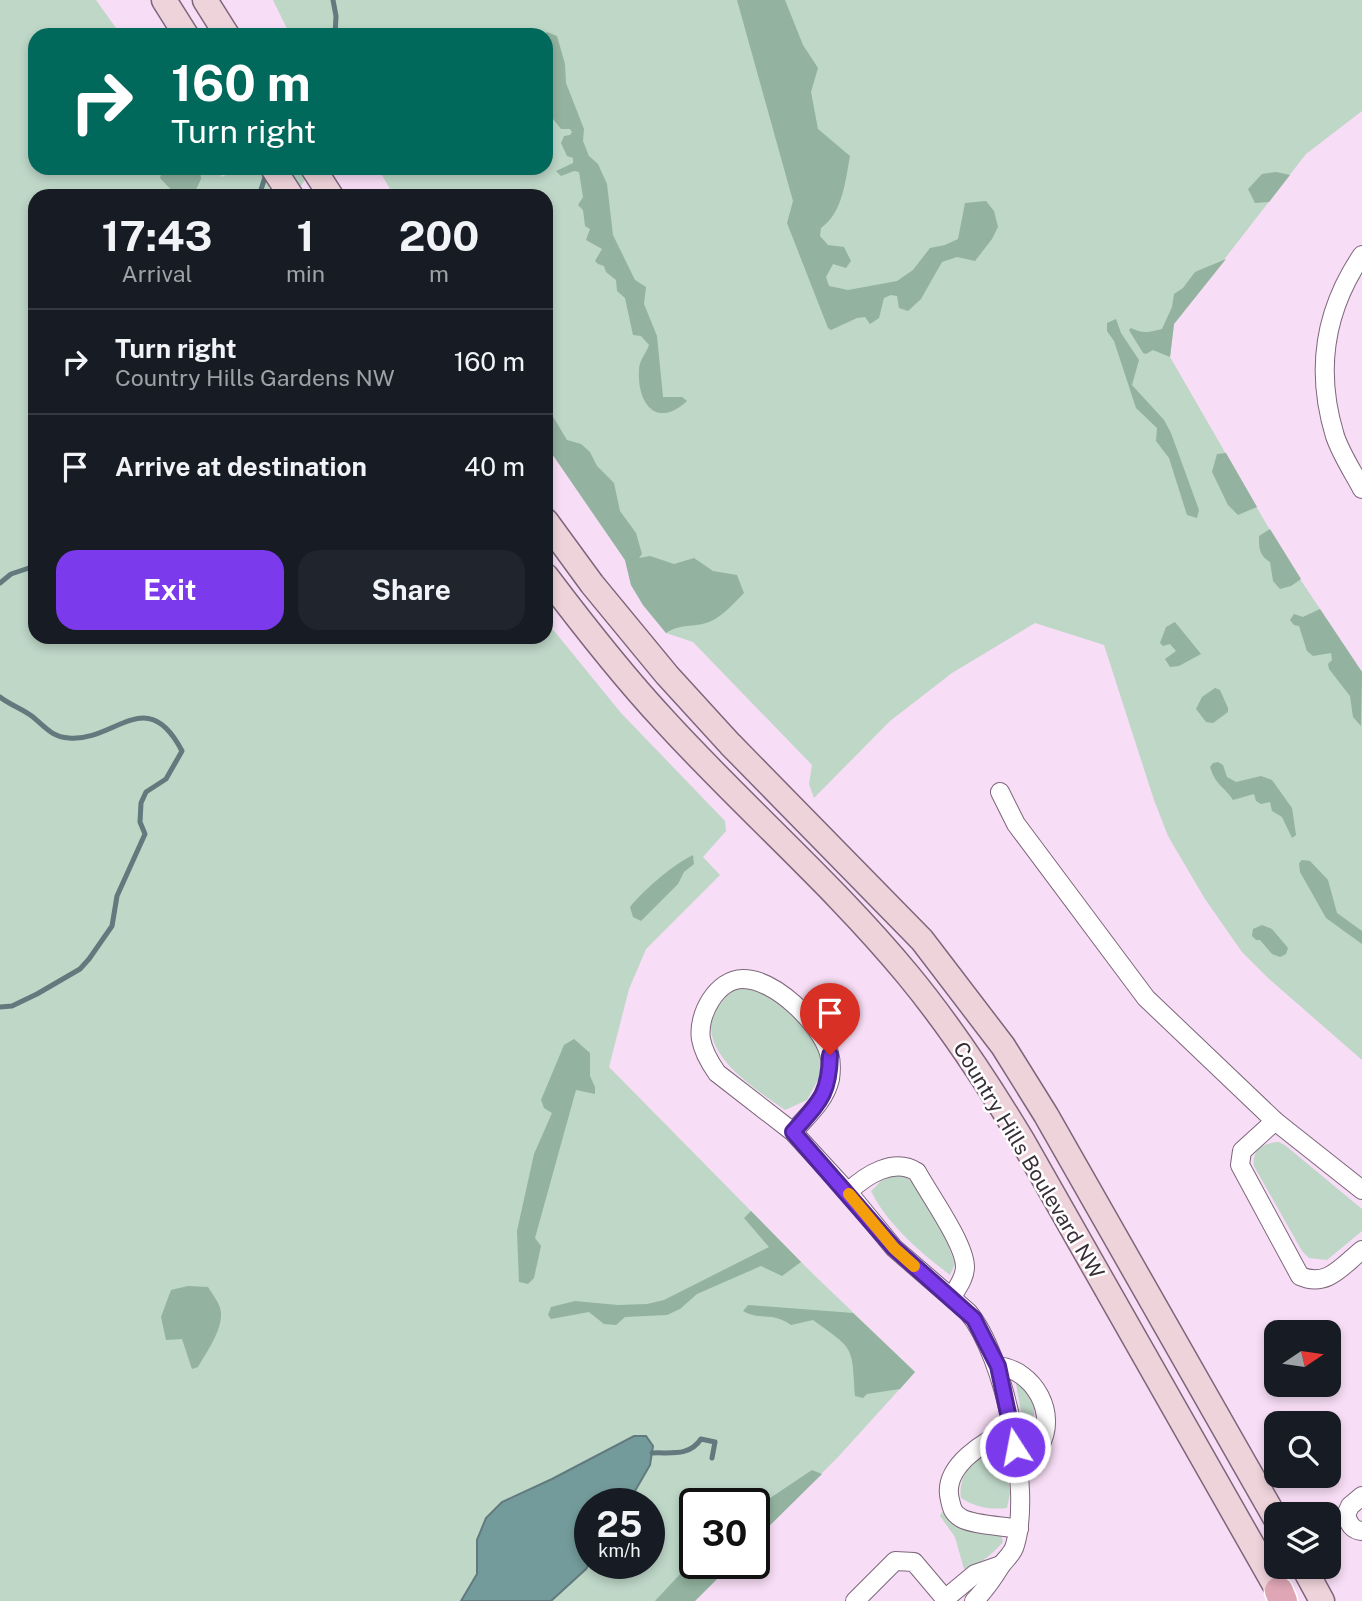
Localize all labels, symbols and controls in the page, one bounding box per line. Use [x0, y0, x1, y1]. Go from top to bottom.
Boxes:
text: 160 m [171, 54, 311, 112]
icon: right [56, 56, 147, 147]
text: Turn right [171, 113, 316, 150]
text: 17:43 [102, 211, 213, 260]
text: 1 [297, 211, 315, 260]
text: 200 [399, 211, 479, 260]
text: Arrival [122, 260, 193, 287]
text: min [286, 260, 325, 287]
text: m [429, 260, 449, 287]
text: Turn right [115, 333, 237, 364]
icon: right [56, 343, 94, 381]
text: 160 m [454, 346, 525, 377]
text: Country Hills Gardens NW [115, 364, 395, 391]
icon: arrive [56, 448, 94, 486]
text: Arrive at destination [115, 451, 367, 482]
text: 40 m [464, 451, 525, 482]
button: Exit [56, 550, 284, 630]
button: Share [298, 550, 525, 630]
pin [800, 983, 860, 1055]
icon: arrive [811, 994, 849, 1032]
street label: Country Hills Boulevard NW [948, 1037, 1110, 1283]
north arrow [1264, 1320, 1340, 1396]
map controls [1264, 1320, 1341, 1579]
position arrow [978, 1410, 1052, 1484]
button: search [1264, 1411, 1341, 1488]
speed limit sign: 30 [679, 1488, 770, 1579]
button: layers [1264, 1502, 1341, 1579]
text: 25 [597, 1504, 642, 1545]
text: km/h [598, 1540, 641, 1561]

